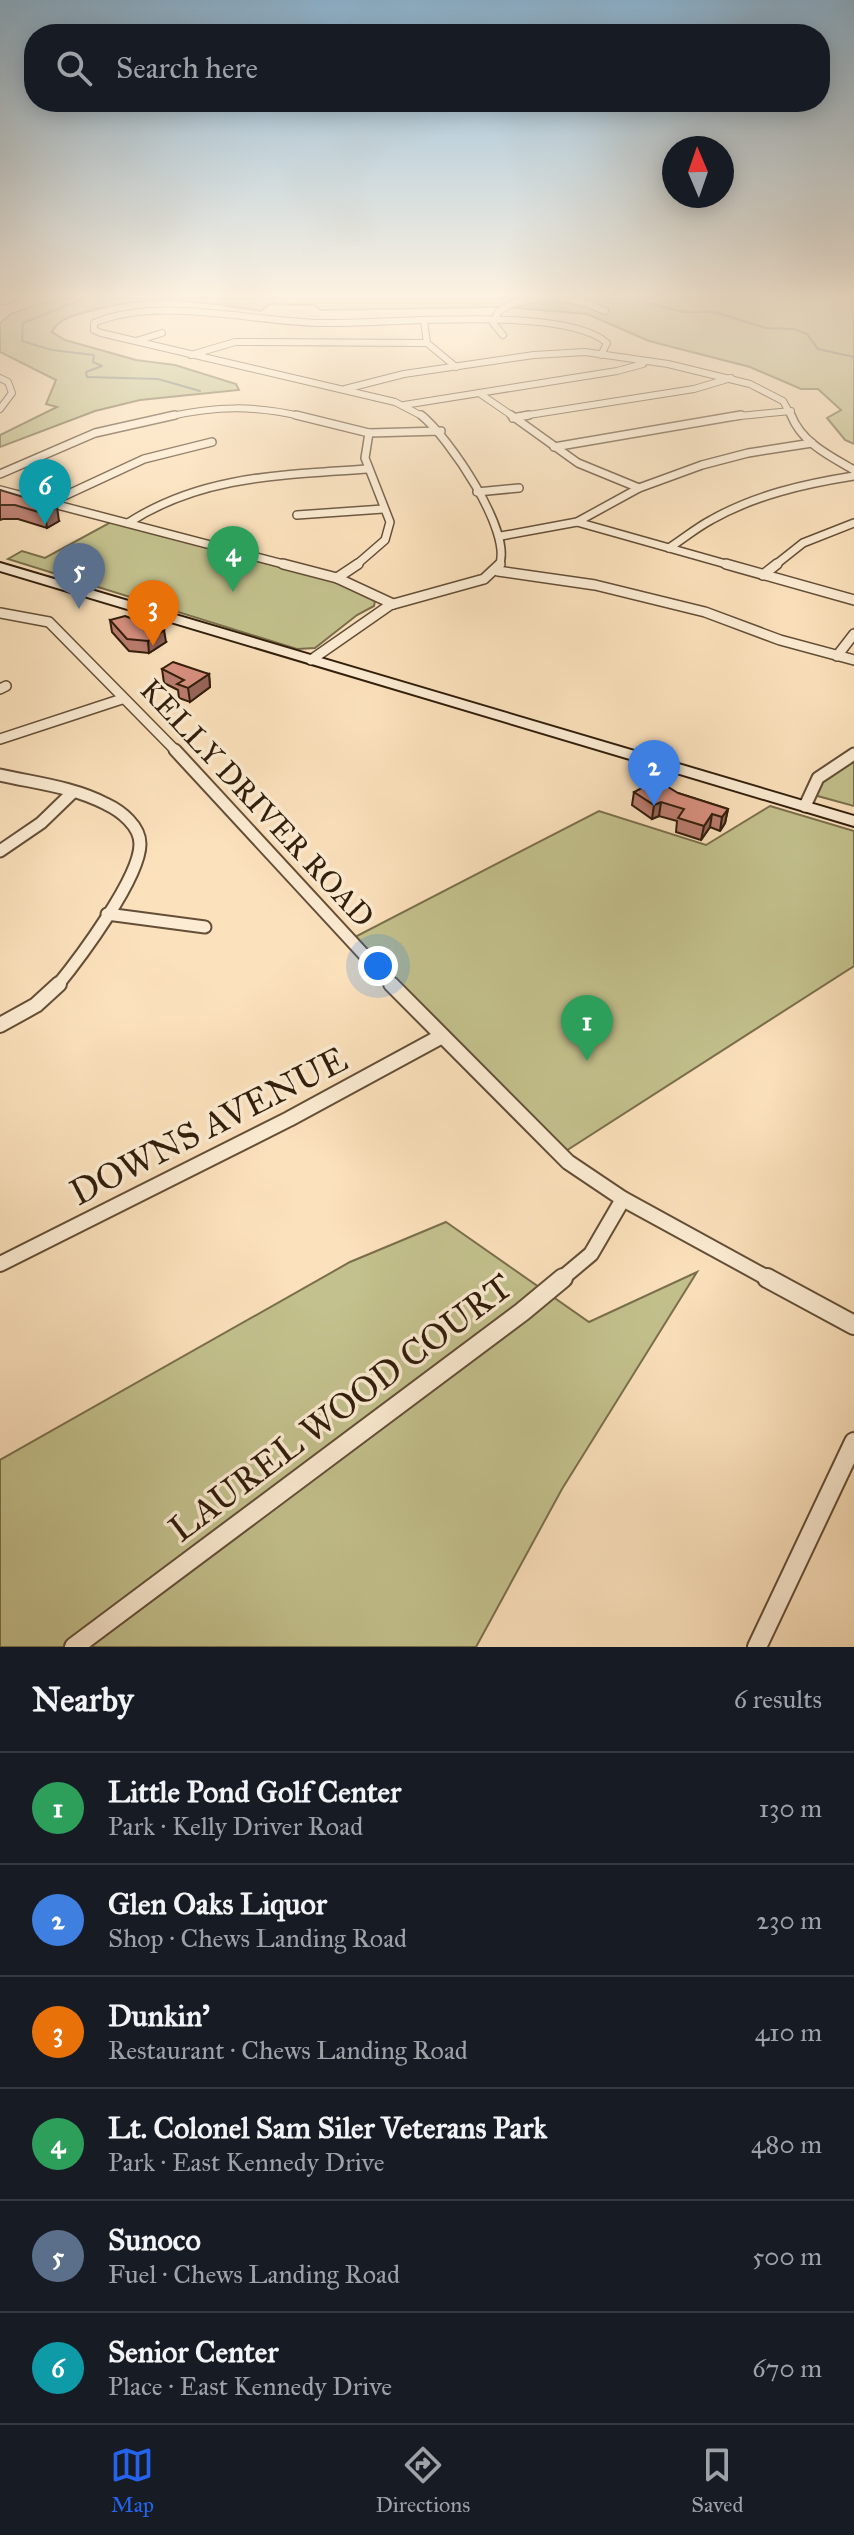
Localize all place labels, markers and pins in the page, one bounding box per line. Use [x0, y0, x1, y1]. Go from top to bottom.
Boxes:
pin: 6 [19, 459, 71, 525]
pin: 4 [207, 526, 259, 592]
pin: 5 [53, 543, 105, 609]
pin: 3 [127, 580, 179, 646]
pin: 2 [628, 740, 680, 806]
pin: 1 [561, 995, 613, 1061]

